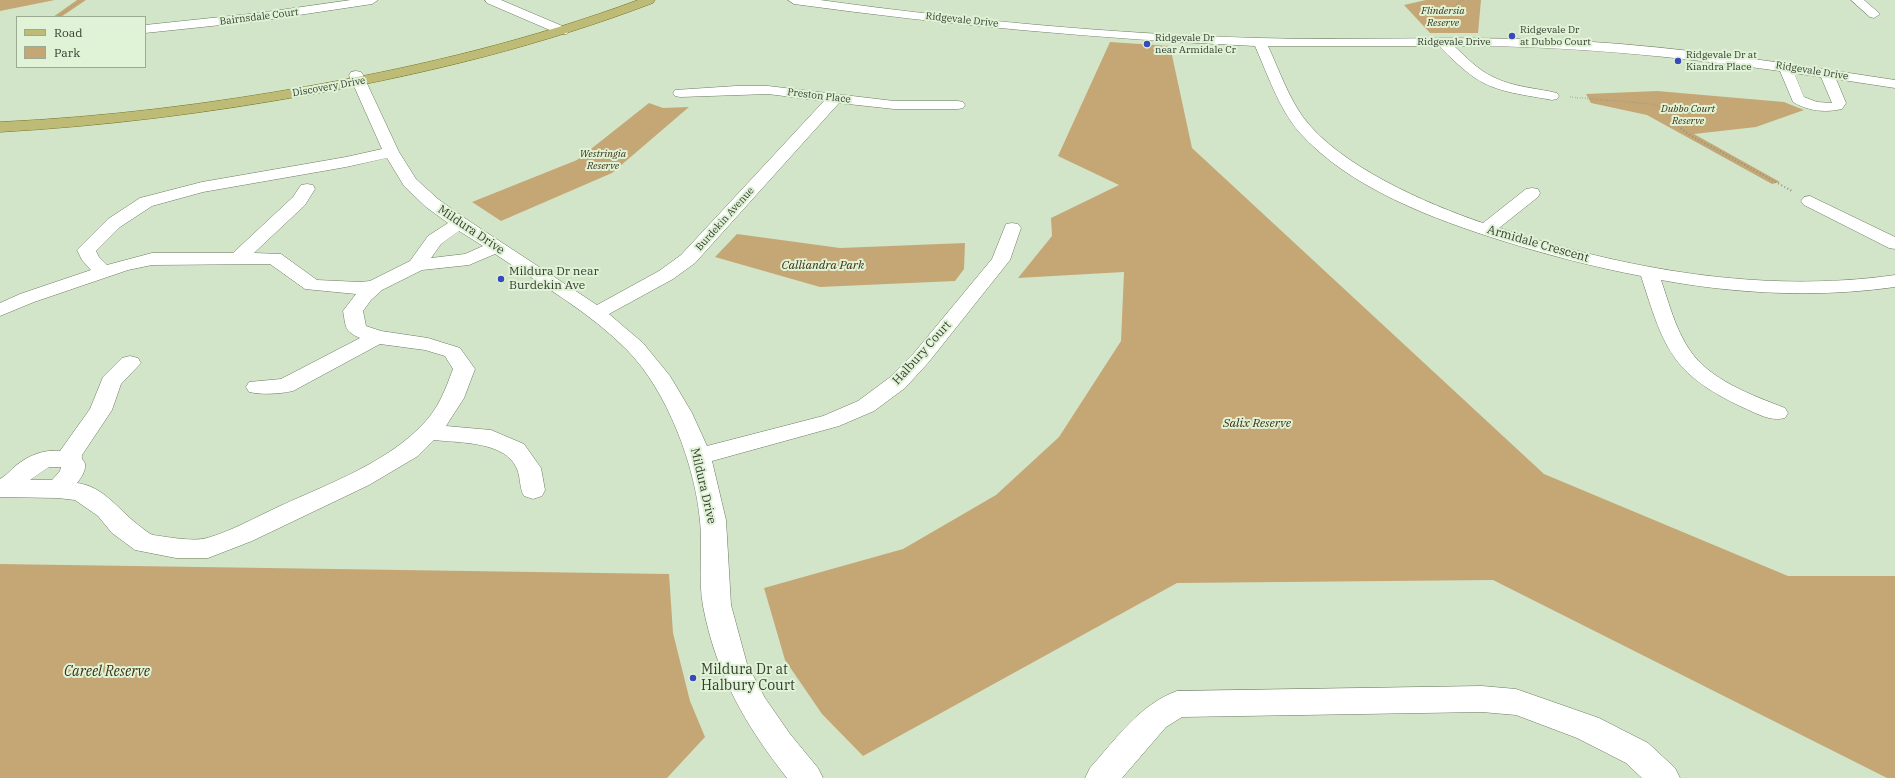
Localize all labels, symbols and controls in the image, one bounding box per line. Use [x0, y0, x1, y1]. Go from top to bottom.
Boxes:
park label: Flindersia Reserve [1421, 5, 1465, 28]
street label: Bairnsdale Court [219, 6, 299, 28]
street label: Ridgevale Drive [925, 10, 999, 30]
legend [16, 16, 146, 68]
place label: Ridgevale Dr at Dubbo Court [1520, 24, 1591, 48]
text: Road [54, 25, 83, 40]
marker: Ridgevale Dr at Dubbo Court [1507, 31, 1517, 41]
place label: Ridgevale Dr near Armidale Cr [1155, 32, 1236, 56]
street label: Ridgevale Drive [1417, 36, 1491, 48]
marker: Ridgevale Dr near Armidale Cr [1142, 39, 1152, 49]
text: Park [54, 45, 80, 60]
place label: Ridgevale Dr at Kiandra Place [1686, 49, 1757, 72]
marker: Ridgevale Dr at Kiandra Place [1673, 56, 1683, 66]
street label: Ridgevale Drive [1775, 59, 1849, 83]
street label: Discovery Drive [292, 75, 366, 99]
street label: Preston Place [787, 86, 851, 106]
park label: Dubbo Court Reserve [1661, 103, 1715, 126]
park label: Westringia Reserve [580, 148, 626, 172]
street label: Burdekin Avenue [693, 185, 757, 253]
street label: Mildura Drive [435, 202, 507, 258]
street label: Armidale Crescent [1486, 223, 1590, 265]
park label: Calliandra Park [782, 259, 864, 273]
place label: Mildura Dr near Burdekin Ave [509, 265, 599, 293]
marker: Mildura Dr near Burdekin Ave [496, 274, 506, 284]
street label: Halbury Court [890, 318, 954, 388]
park label: Salix Reserve [1223, 417, 1291, 431]
street label: Mildura Drive [687, 447, 719, 525]
place label: Mildura Dr at Halbury Court [701, 662, 795, 694]
park label: Careel Reserve [64, 664, 150, 680]
marker: Mildura Dr at Halbury Court [688, 673, 698, 683]

